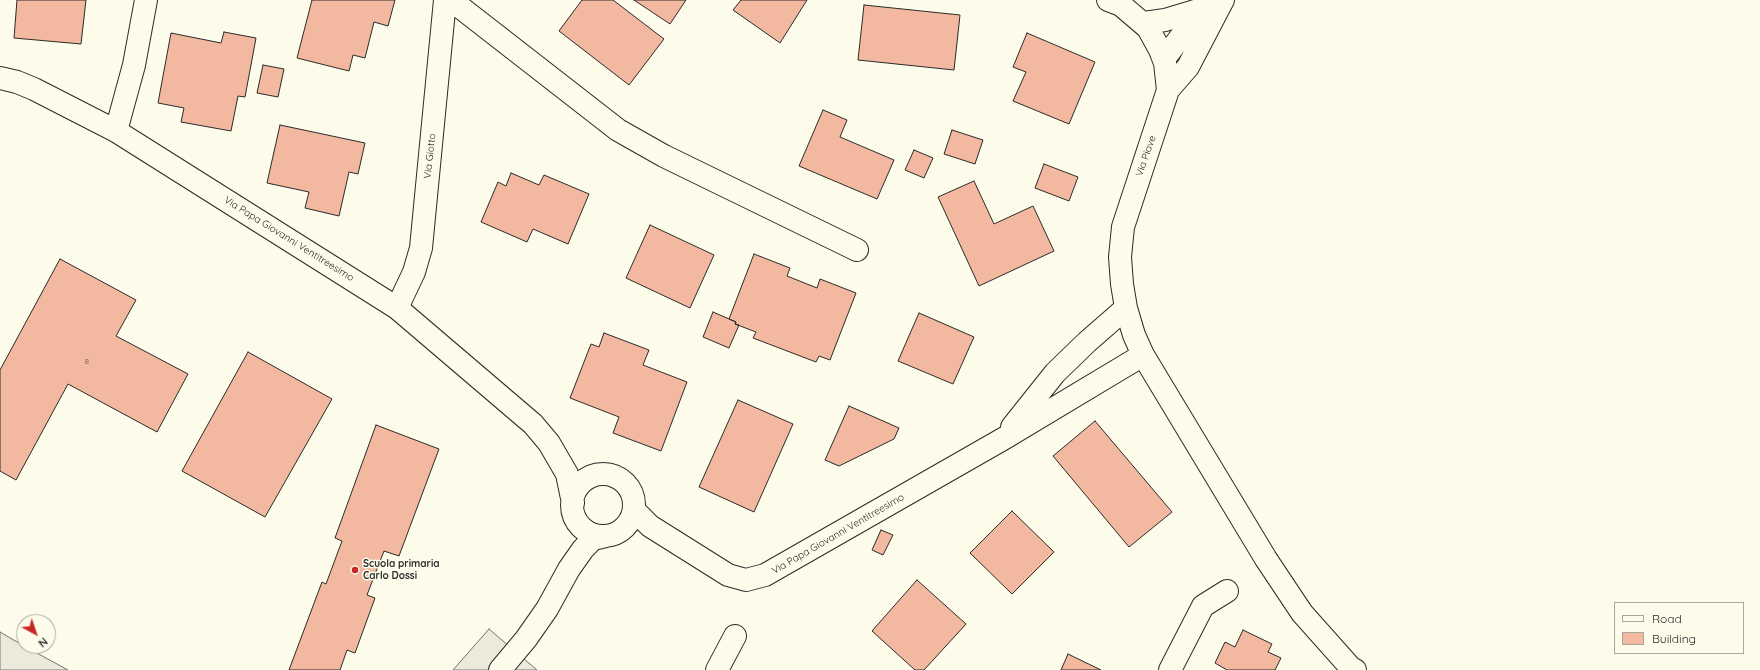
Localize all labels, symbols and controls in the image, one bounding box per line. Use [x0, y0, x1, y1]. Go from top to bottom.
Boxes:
street label: Via Giotto [422, 133, 438, 179]
street label: Via Piave [1133, 134, 1159, 178]
street label: Via Papa Giovanni Ventitreesimo [222, 194, 356, 284]
house number: 8 [85, 357, 89, 367]
street label: Via Papa Giovanni Ventitreesimo [770, 491, 906, 577]
place label: Scuola primaria Carlo Dossi [363, 558, 440, 582]
marker: Scuola primaria Carlo Dossi [350, 565, 360, 575]
legend [1614, 602, 1744, 654]
text: Road [1652, 611, 1682, 626]
north arrow [16, 614, 56, 654]
text: Building [1652, 631, 1696, 646]
text: N [35, 634, 51, 650]

